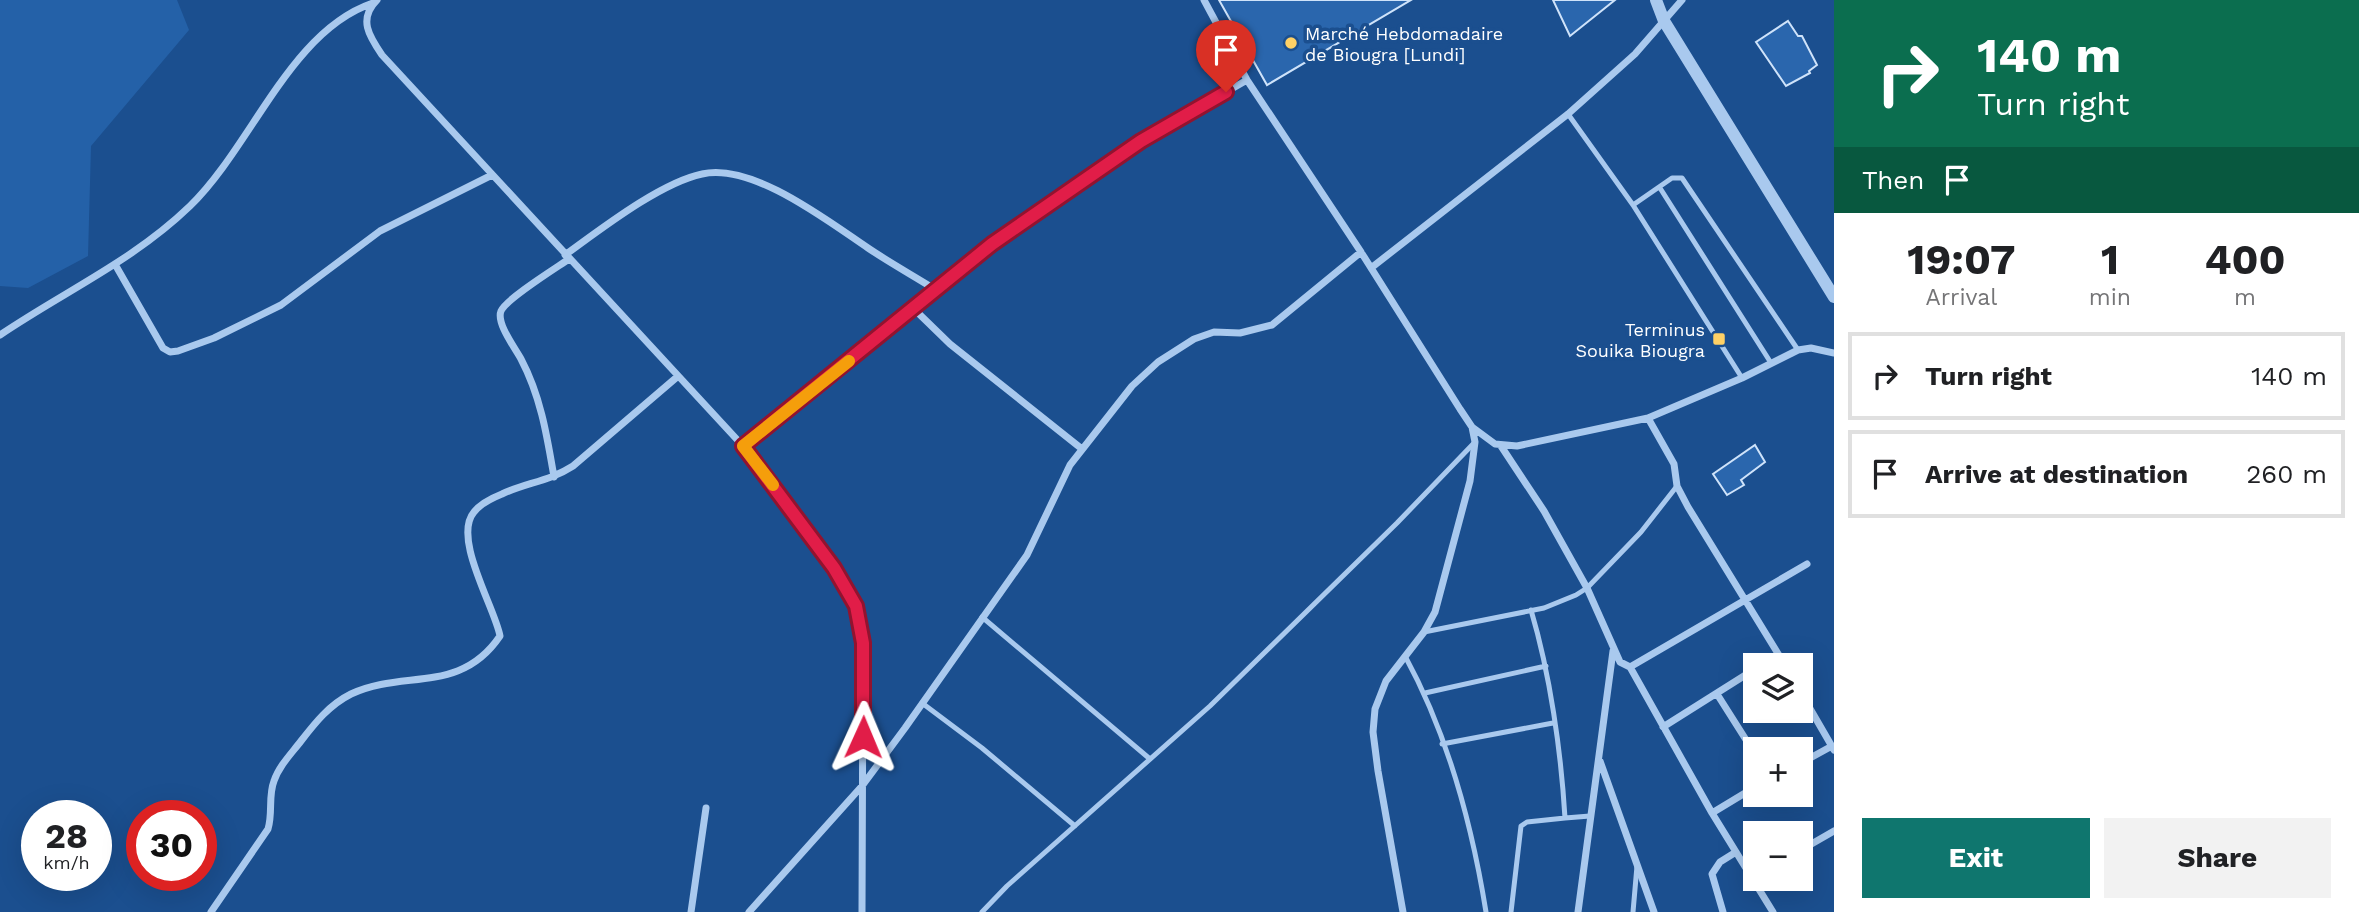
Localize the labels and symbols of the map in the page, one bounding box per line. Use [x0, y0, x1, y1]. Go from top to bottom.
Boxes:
pin [1196, 20, 1256, 92]
place label: Marché Hebdomadaire de Biougra [Lundi] [1305, 23, 1503, 65]
marker: Marché Hebdomadaire de Biougra [Lundi] [1283, 35, 1299, 51]
place label: Terminus Souika Biougra [1576, 319, 1705, 361]
marker: Terminus Souika Biougra [1711, 331, 1727, 347]
position arrow [826, 700, 900, 774]
speed limit sign: 30 [126, 800, 217, 891]

